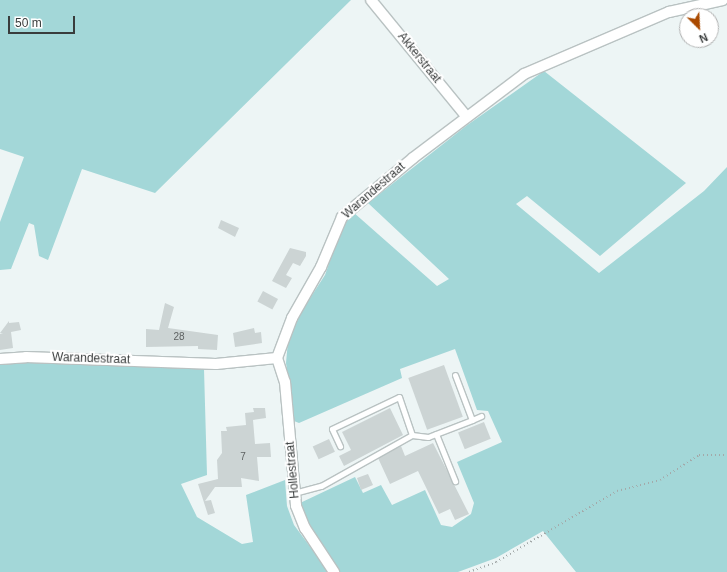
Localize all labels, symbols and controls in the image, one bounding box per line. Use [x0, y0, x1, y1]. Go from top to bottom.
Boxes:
scale bar [10, 8, 77, 34]
north arrow [679, 8, 719, 48]
text: 50 m [15, 16, 42, 30]
street label: Akkerstraat [394, 30, 444, 86]
text: N [697, 31, 710, 45]
street label: Warandestraat [340, 160, 408, 222]
house number: 28 [173, 331, 185, 343]
street label: Warandestraat [52, 350, 130, 368]
street label: Hollestraat [283, 441, 303, 499]
house number: 7 [240, 451, 246, 463]

